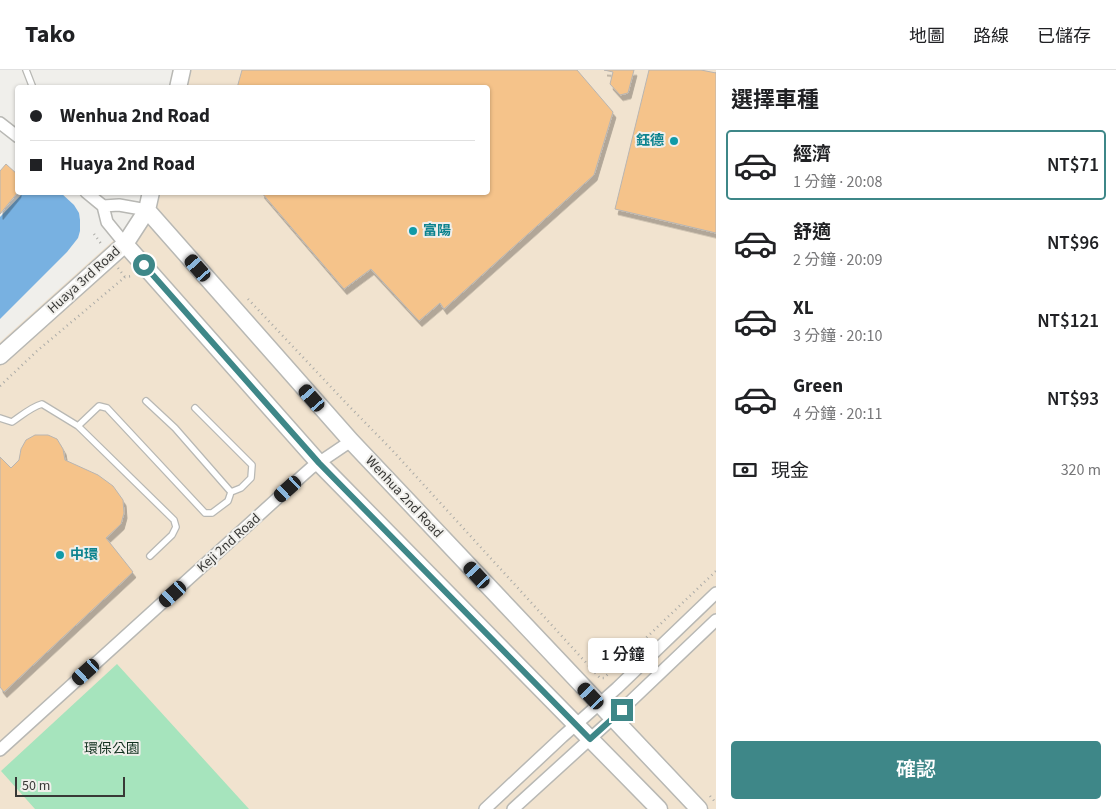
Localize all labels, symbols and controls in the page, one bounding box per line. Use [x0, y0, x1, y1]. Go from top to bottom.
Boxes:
text: Tako [25, 17, 75, 52]
text: 地圖 [909, 24, 945, 49]
text: 路線 [973, 24, 1009, 49]
text: 已儲存 [1037, 24, 1091, 49]
text: 選擇車種 [731, 84, 819, 116]
text: Wenhua 2nd Road [60, 103, 210, 130]
place label: 鈺德 [636, 131, 664, 151]
marker: 鈺德 [668, 135, 680, 147]
text: 經濟 [793, 141, 831, 168]
icon: car [733, 143, 778, 188]
text: Huaya 2nd Road [60, 151, 195, 178]
text: NT$71 [1047, 152, 1099, 179]
text: 1 分鐘 · 20:08 [793, 171, 882, 193]
text: 舒適 [793, 219, 831, 246]
place label: 富陽 [423, 221, 451, 241]
icon: car [733, 221, 778, 266]
marker: 富陽 [407, 225, 419, 237]
text: NT$96 [1047, 230, 1099, 257]
street label: Huaya 3rd Road [43, 242, 125, 318]
text: 2 分鐘 · 20:09 [793, 249, 882, 271]
car [182, 252, 213, 284]
route start [133, 254, 155, 276]
text: XL [793, 295, 814, 322]
icon: car [733, 299, 778, 344]
text: NT$121 [1037, 308, 1099, 335]
text: 3 分鐘 · 20:10 [793, 325, 882, 347]
text: Green [793, 373, 843, 400]
icon: car [733, 377, 778, 422]
car [296, 382, 327, 414]
text: NT$93 [1047, 386, 1099, 413]
text: 4 分鐘 · 20:11 [793, 403, 882, 425]
street label: Wenhua 2nd Road [361, 451, 447, 543]
icon: cash [731, 456, 759, 484]
text: 現金 [771, 458, 809, 485]
text: 320 m [1061, 459, 1101, 481]
car [271, 473, 304, 505]
street label: Keji 2nd Road [193, 509, 265, 577]
place label: 中環 [70, 545, 98, 565]
marker: 中環 [54, 549, 66, 561]
car [461, 559, 492, 591]
car [156, 578, 189, 610]
callout: 1 分鐘 [587, 638, 657, 672]
text: 1 分鐘 [601, 644, 645, 666]
car [69, 656, 102, 688]
car [575, 680, 606, 712]
route end [611, 699, 633, 721]
park label: 環保公園 [84, 739, 140, 759]
button: 確認 [731, 741, 1101, 799]
scale bar [15, 774, 125, 797]
text: 50 m [22, 776, 50, 796]

